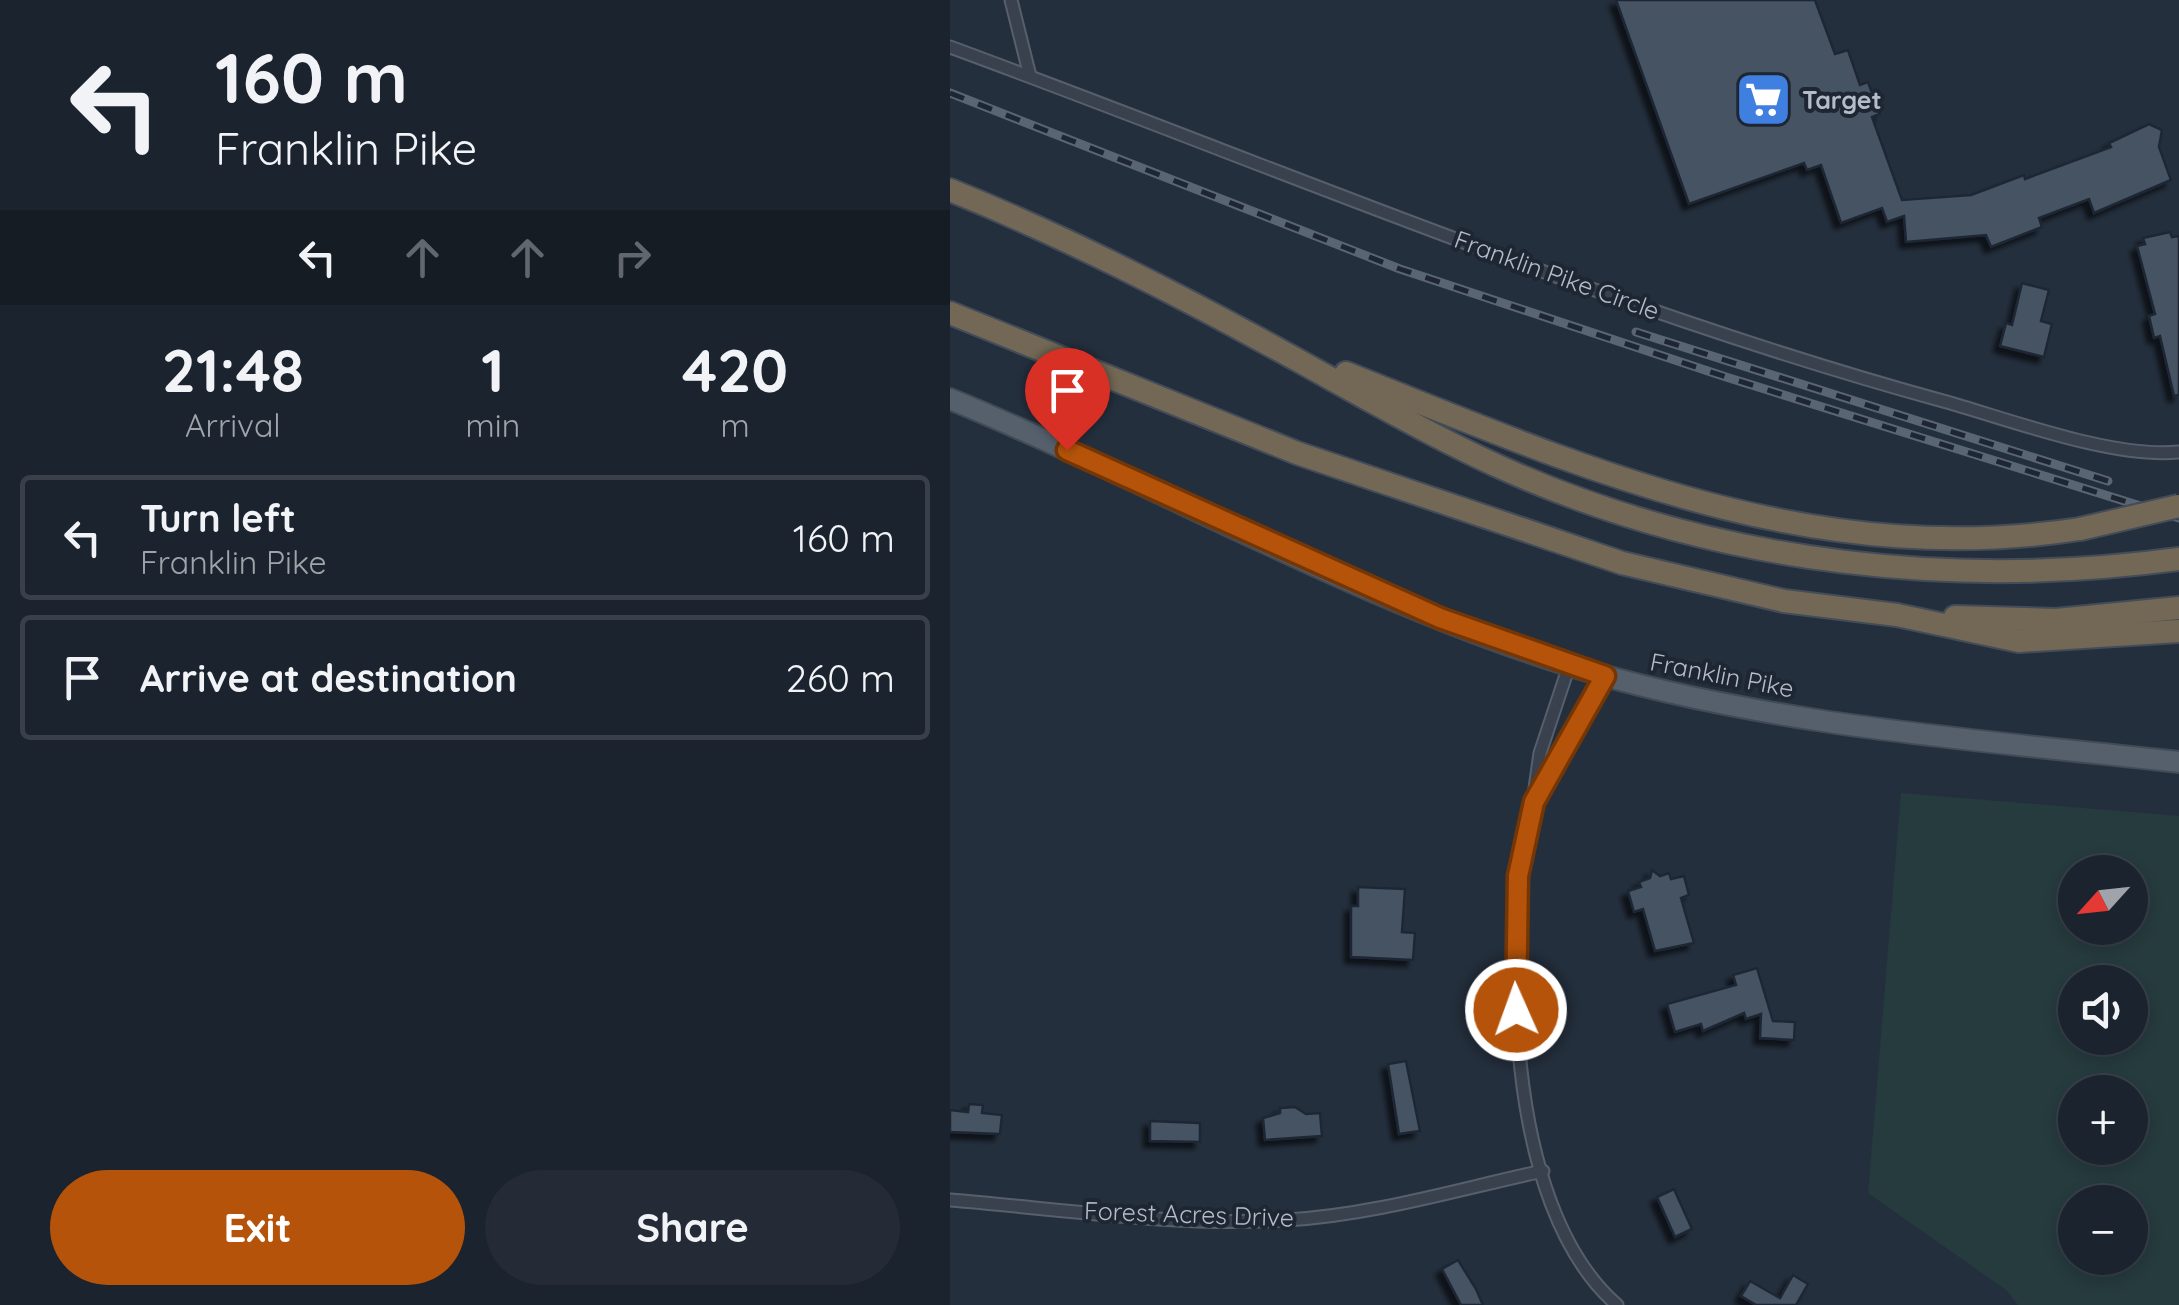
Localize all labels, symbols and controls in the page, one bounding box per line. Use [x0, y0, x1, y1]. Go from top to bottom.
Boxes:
text: 160 m [215, 33, 408, 121]
icon: left [50, 40, 180, 170]
supermarket icon: Target [1733, 70, 1793, 130]
place label: Target [1802, 84, 1882, 115]
text: Franklin Pike [215, 120, 477, 176]
street label: Franklin Pike Circle [1450, 223, 1664, 326]
icon: left [290, 230, 345, 285]
icon: ahead [395, 230, 450, 285]
icon: ahead [500, 230, 555, 285]
icon: right [605, 230, 660, 285]
text: 21:48 [162, 332, 304, 407]
text: 1 [481, 332, 505, 407]
text: 420 [682, 332, 788, 407]
pin [1025, 348, 1110, 451]
icon: arrive [1040, 363, 1095, 418]
text: Arrival [185, 405, 281, 445]
text: min [466, 405, 520, 445]
text: m [720, 405, 750, 445]
text: Turn left [140, 494, 296, 542]
icon: left [55, 510, 110, 565]
text: 160 m [793, 514, 895, 562]
text: Franklin Pike [140, 542, 326, 582]
street label: Franklin Pike [1648, 645, 1797, 704]
icon: arrive [55, 650, 110, 705]
text: Arrive at destination [140, 654, 517, 702]
text: 260 m [786, 654, 895, 702]
north arrow [2058, 855, 2148, 945]
map controls [2058, 855, 2148, 1275]
position arrow [1464, 958, 1568, 1062]
button: sound [2058, 965, 2148, 1055]
button: + [2058, 1075, 2148, 1165]
button: Exit [50, 1170, 465, 1285]
button: Share [485, 1170, 900, 1285]
button: − [2058, 1185, 2148, 1275]
street label: Forest Acres Drive [1083, 1194, 1295, 1233]

